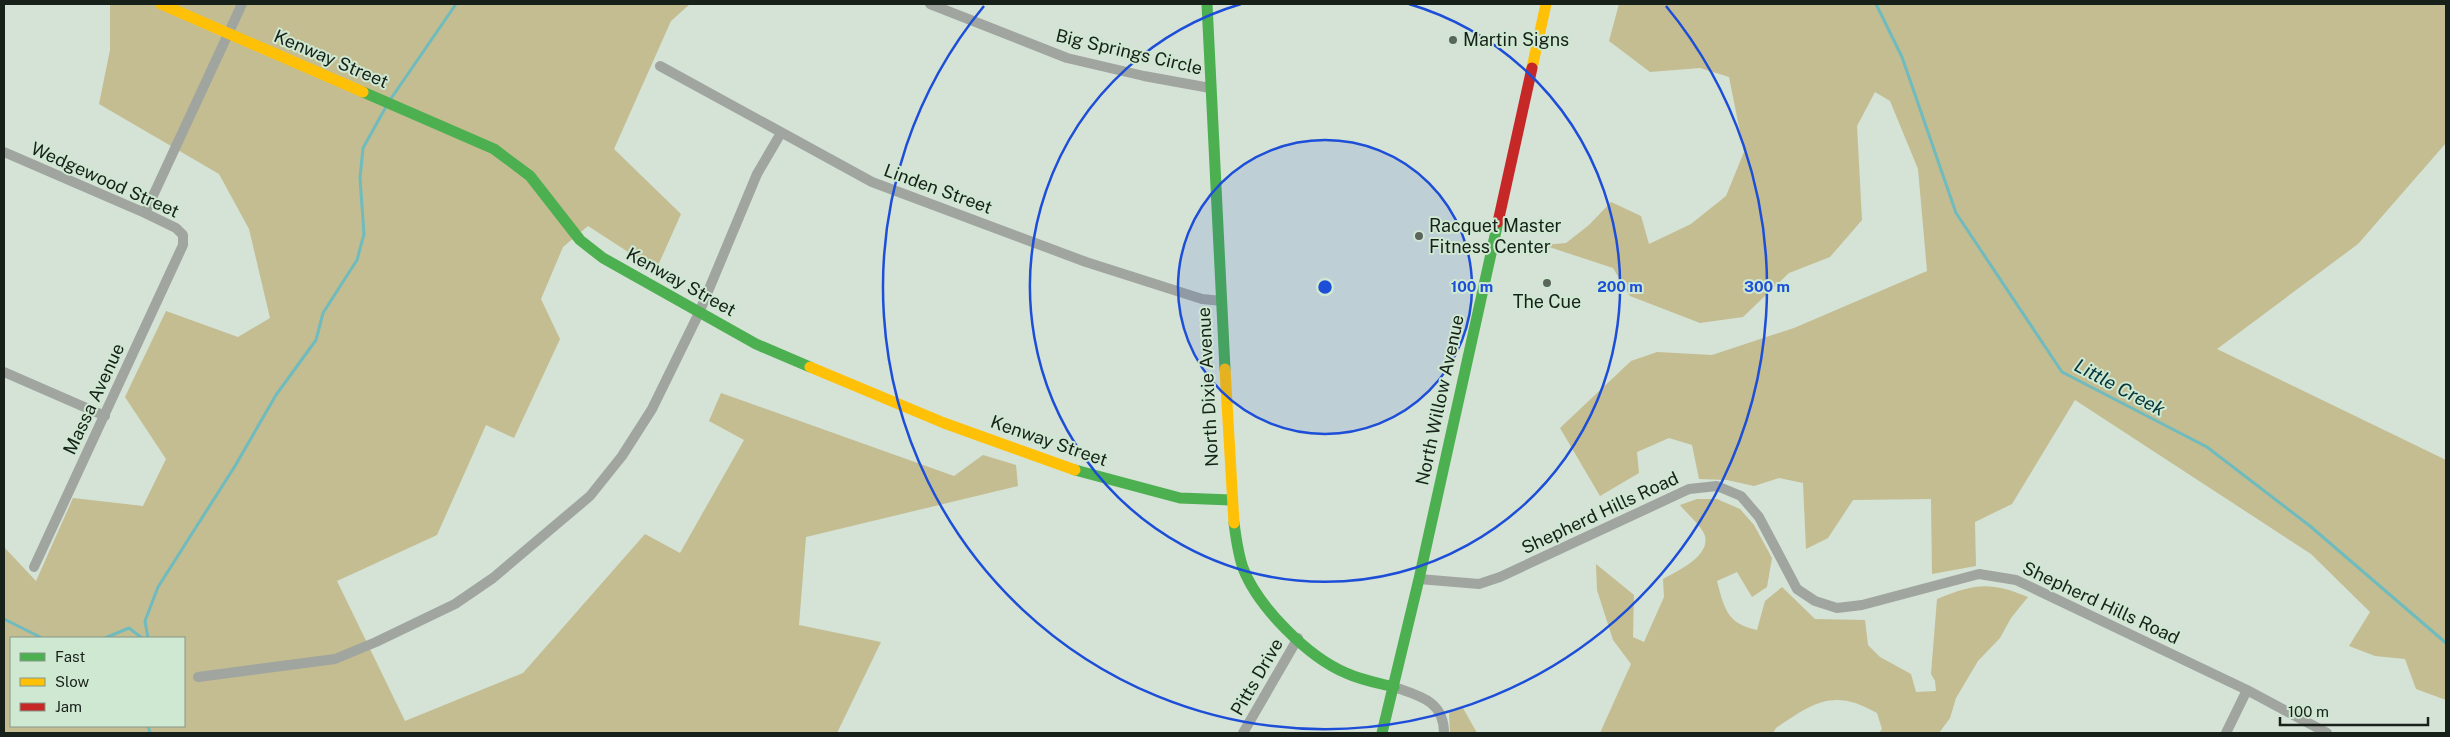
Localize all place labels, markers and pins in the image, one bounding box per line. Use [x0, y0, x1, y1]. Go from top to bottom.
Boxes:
place label: Martin Signs [1463, 29, 1569, 50]
marker: Martin Signs [1447, 34, 1459, 46]
place label: Racquet Master Fitness Center [1429, 215, 1562, 257]
marker: Racquet Master Fitness Center [1413, 230, 1425, 242]
marker: The Cue [1541, 277, 1553, 289]
centre of rings [1316, 278, 1334, 296]
place label: The Cue [1513, 291, 1581, 312]

